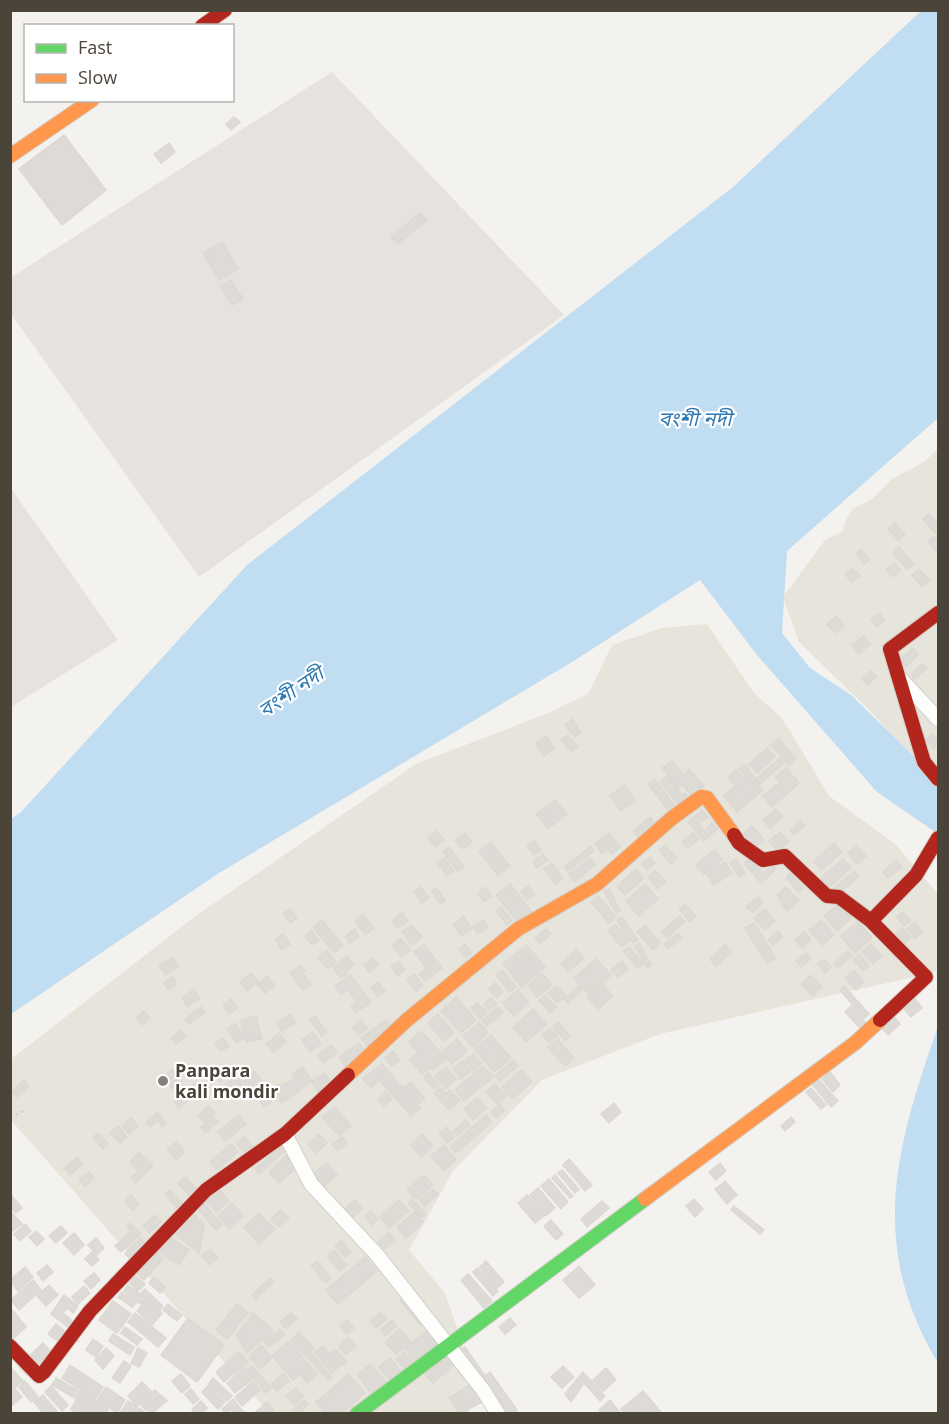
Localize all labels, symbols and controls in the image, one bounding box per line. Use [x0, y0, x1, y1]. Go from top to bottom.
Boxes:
legend [24, 24, 234, 102]
text: Fast [78, 35, 112, 59]
text: Slow [78, 65, 117, 89]
water label: বংশী নদী [658, 405, 735, 432]
water label: বংশী নদী [253, 658, 332, 723]
place label: Panpara kali mondir [175, 1058, 278, 1103]
marker: Panpara kali mondir [156, 1074, 170, 1088]

